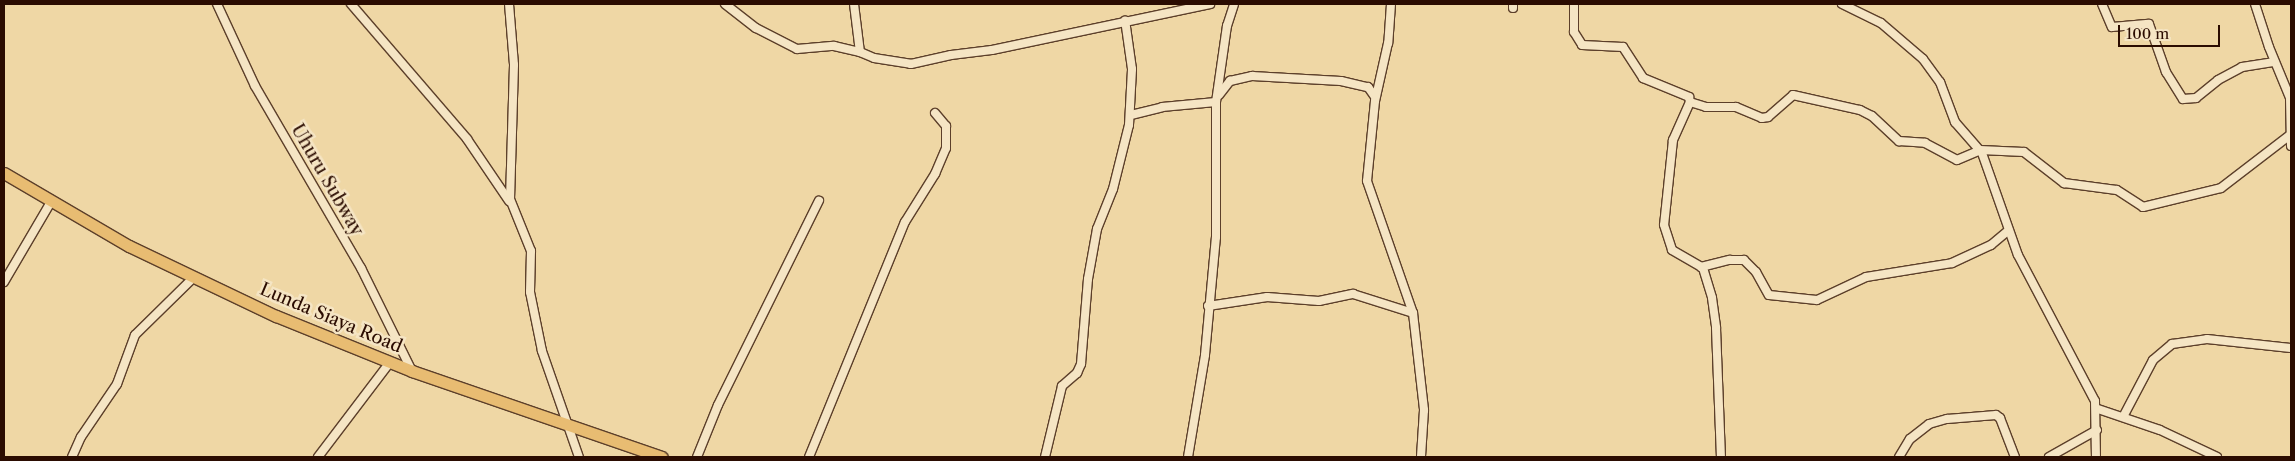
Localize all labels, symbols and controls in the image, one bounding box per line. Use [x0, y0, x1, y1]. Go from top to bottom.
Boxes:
scale bar [2120, 15, 2222, 47]
text: 100 m [2126, 24, 2169, 43]
street label: Uhuru Subway [286, 120, 368, 240]
street label: Lunda Siaya Road [256, 278, 406, 358]

